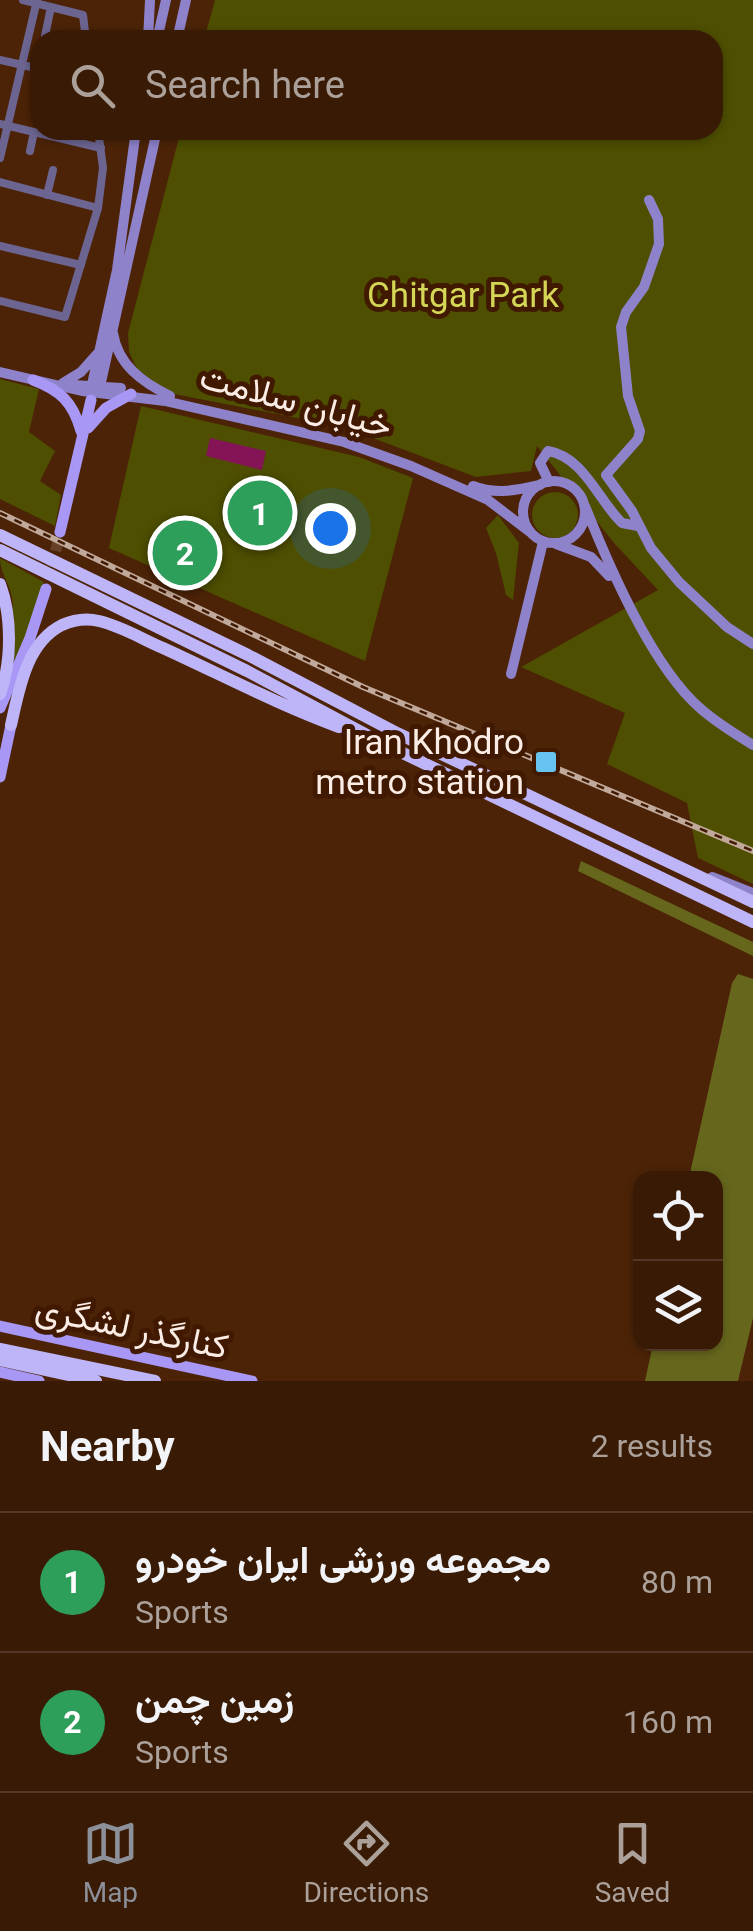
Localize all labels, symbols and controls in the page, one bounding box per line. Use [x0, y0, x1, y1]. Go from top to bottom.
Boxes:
search box [30, 30, 723, 140]
icon: search [65, 58, 120, 113]
text: Search here [145, 63, 345, 107]
park label: Chitgar Park [367, 275, 559, 316]
street label: خیابان سلامت [195, 356, 396, 447]
pin: 1 [228, 476, 292, 550]
your location [305, 503, 356, 554]
pin: 2 [152, 516, 218, 590]
place label: Iran Khodro metro station [315, 722, 524, 803]
marker: Iran Khodro metro station [533, 749, 559, 775]
map controls [633, 1171, 723, 1351]
button: locate [633, 1171, 723, 1261]
button: layers [633, 1261, 723, 1351]
street label: کنارگذر لشگری [32, 1287, 232, 1369]
text: Nearby [40, 1422, 175, 1471]
text: 2 results [591, 1427, 713, 1465]
text: مجموعه ورزشی ایران خودرو [135, 1538, 551, 1582]
text: 1 [63, 1563, 82, 1601]
text: 80 m [641, 1563, 713, 1601]
text: Sports [135, 1593, 229, 1631]
text: زمین چمن [135, 1678, 294, 1722]
text: 2 [63, 1703, 82, 1741]
text: 160 m [623, 1703, 713, 1741]
text: Sports [135, 1733, 229, 1771]
tab: Map [83, 1816, 138, 1909]
tab: Directions [303, 1816, 429, 1909]
tab: Saved [595, 1816, 670, 1909]

